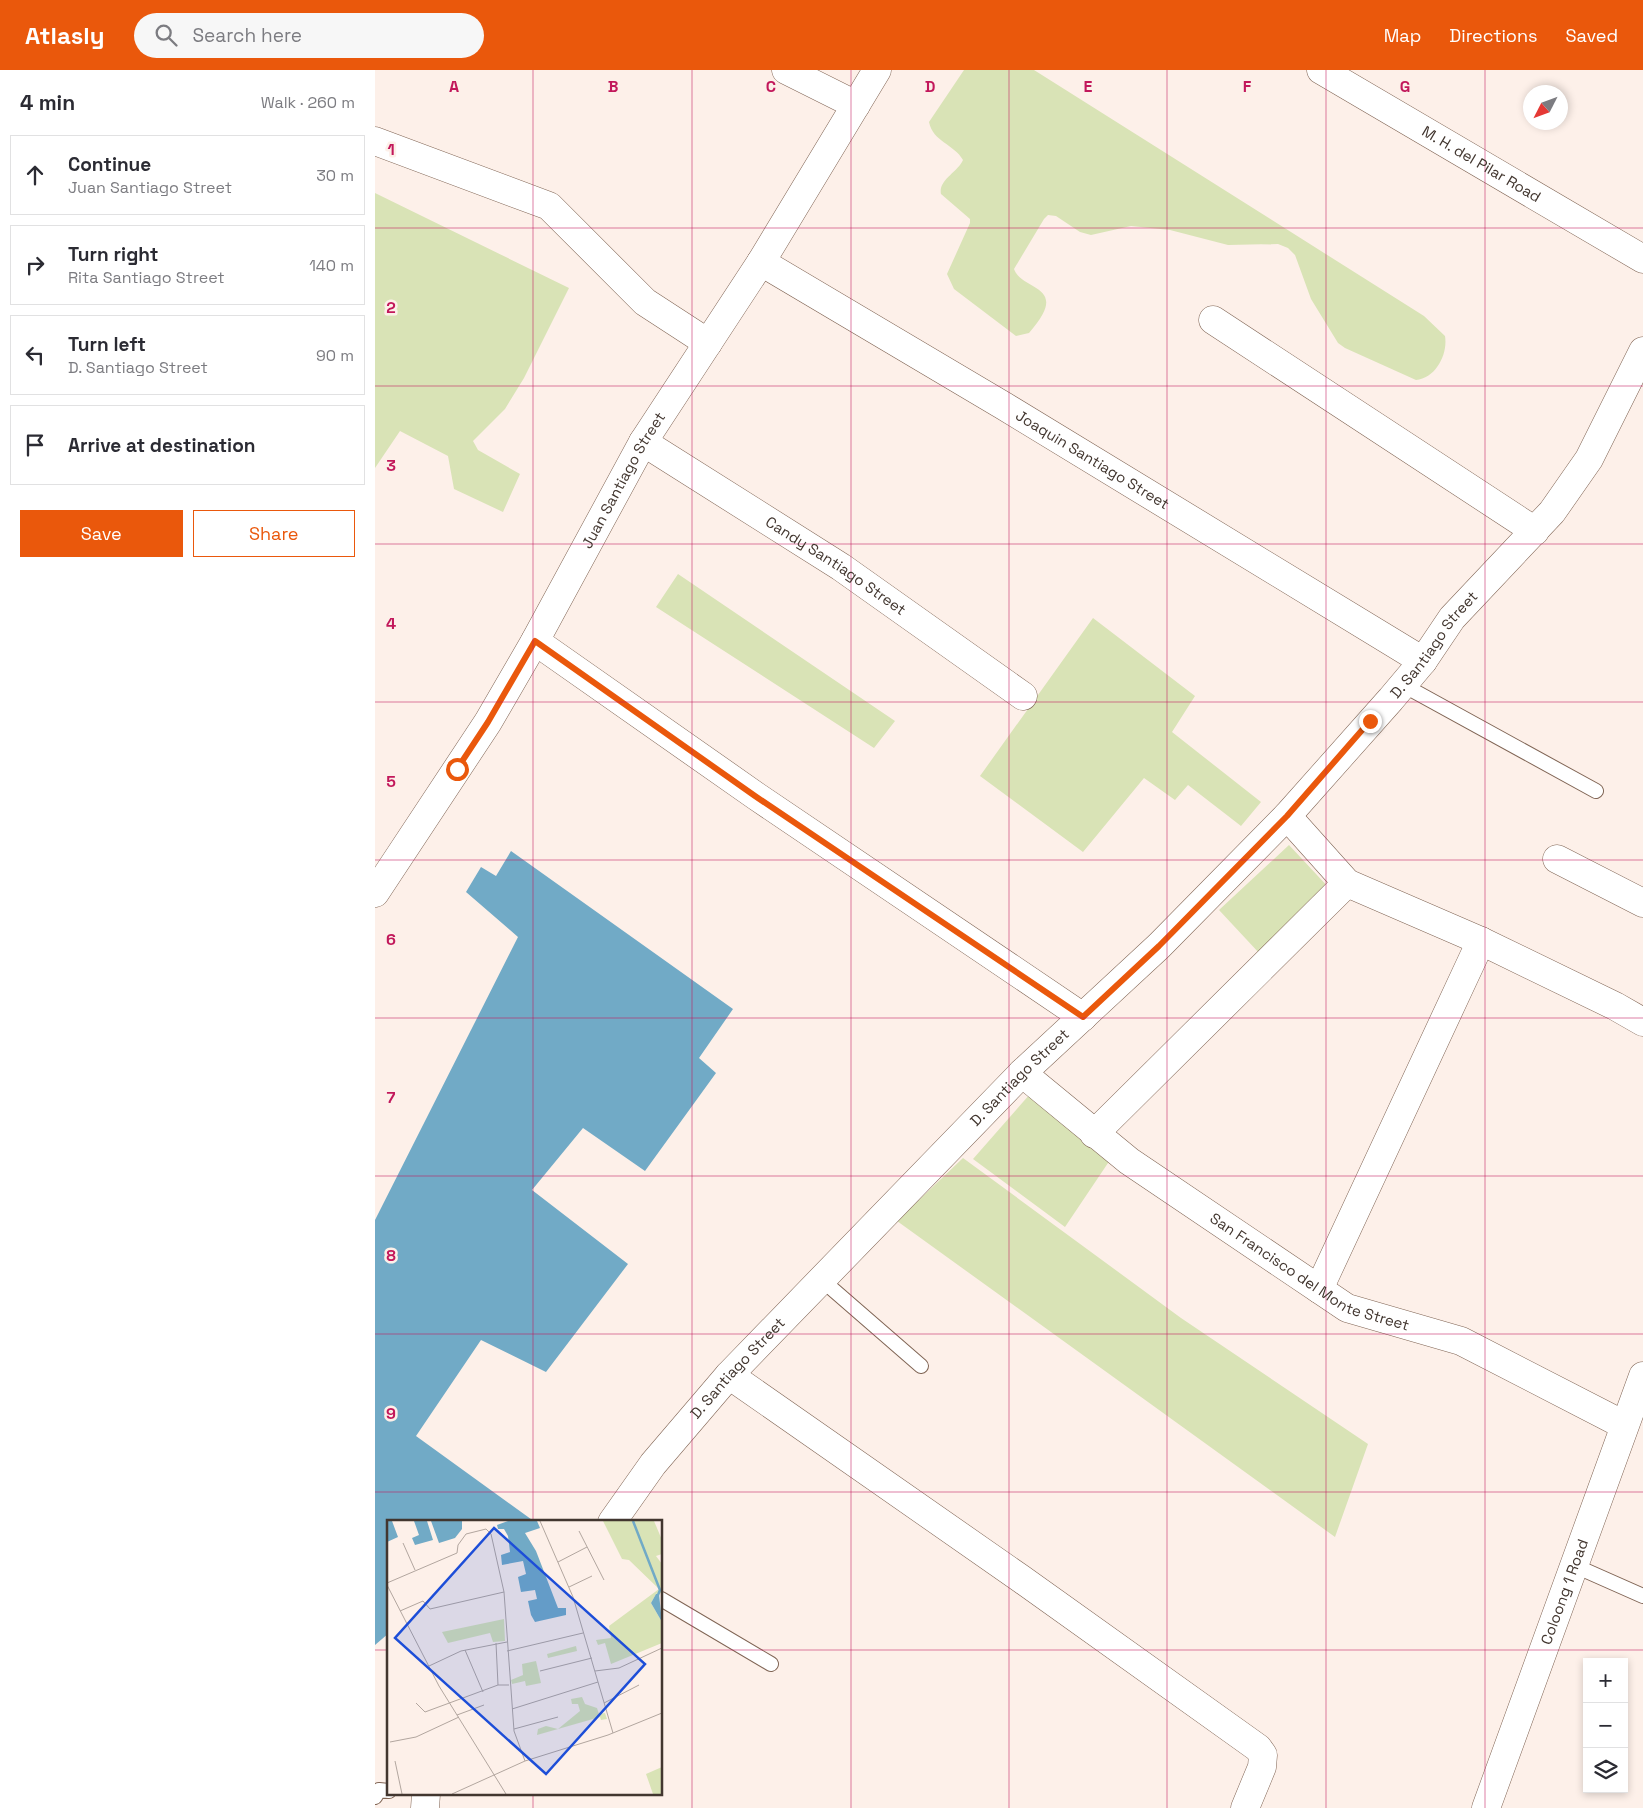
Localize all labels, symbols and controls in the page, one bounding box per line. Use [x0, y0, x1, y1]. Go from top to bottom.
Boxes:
search box [134, 13, 484, 58]
text: Atlasly [25, 20, 104, 51]
icon: search [152, 21, 180, 49]
text: Search here [192, 23, 302, 48]
text: Map [1384, 24, 1421, 47]
text: Directions [1449, 24, 1538, 47]
text: Saved [1566, 24, 1618, 47]
text: A [449, 76, 459, 97]
text: B [608, 76, 618, 97]
text: C [766, 76, 776, 97]
text: D [925, 76, 935, 97]
text: E [1084, 76, 1093, 97]
text: F [1243, 76, 1252, 97]
text: G [1400, 76, 1410, 97]
north arrow [1523, 85, 1568, 130]
text: 4 min [20, 89, 75, 116]
text: Walk · 260 m [261, 92, 355, 113]
street label: M. H. del Pilar Road [1419, 121, 1545, 206]
text: 1 [387, 139, 395, 160]
text: Continue [68, 152, 151, 177]
icon: ahead [21, 161, 49, 189]
text: 30 m [316, 165, 354, 186]
text: Juan Santiago Street [68, 177, 232, 198]
text: Turn right [68, 242, 158, 267]
icon: right [21, 251, 49, 279]
text: 140 m [309, 255, 354, 276]
text: Rita Santiago Street [68, 267, 225, 288]
text: 2 [386, 297, 396, 318]
text: Turn left [68, 332, 146, 357]
icon: left [21, 341, 49, 369]
text: 90 m [316, 345, 354, 366]
text: D. Santiago Street [68, 357, 208, 378]
street label: Joaquin Santiago Street [1012, 405, 1173, 513]
street label: Juan Santiago Street [577, 408, 669, 552]
icon: arrive [21, 431, 49, 459]
text: Arrive at destination [68, 433, 256, 458]
text: 3 [386, 455, 396, 476]
button: Save [20, 510, 183, 557]
button: Share [193, 510, 355, 557]
street label: Candy Santiago Street [762, 512, 910, 619]
street label: D. Santiago Street [1386, 587, 1482, 702]
text: 4 [386, 613, 396, 634]
route end [1359, 710, 1382, 733]
route start [446, 758, 469, 781]
text: 5 [386, 771, 396, 792]
text: 6 [386, 929, 396, 950]
street label: D. Santiago Street [966, 1024, 1073, 1130]
text: 7 [387, 1087, 396, 1108]
street label: San Francisco del Monte Street [1207, 1208, 1412, 1335]
text: 8 [386, 1245, 396, 1266]
street label: D. Santiago Street [686, 1313, 789, 1422]
text: 9 [386, 1403, 396, 1424]
inset map [387, 1520, 663, 1796]
street label: Coloong 1 Road [1536, 1536, 1592, 1647]
map controls [1583, 1658, 1628, 1793]
button: + [1583, 1658, 1628, 1703]
button: − [1583, 1703, 1628, 1748]
button: layers [1583, 1748, 1628, 1793]

